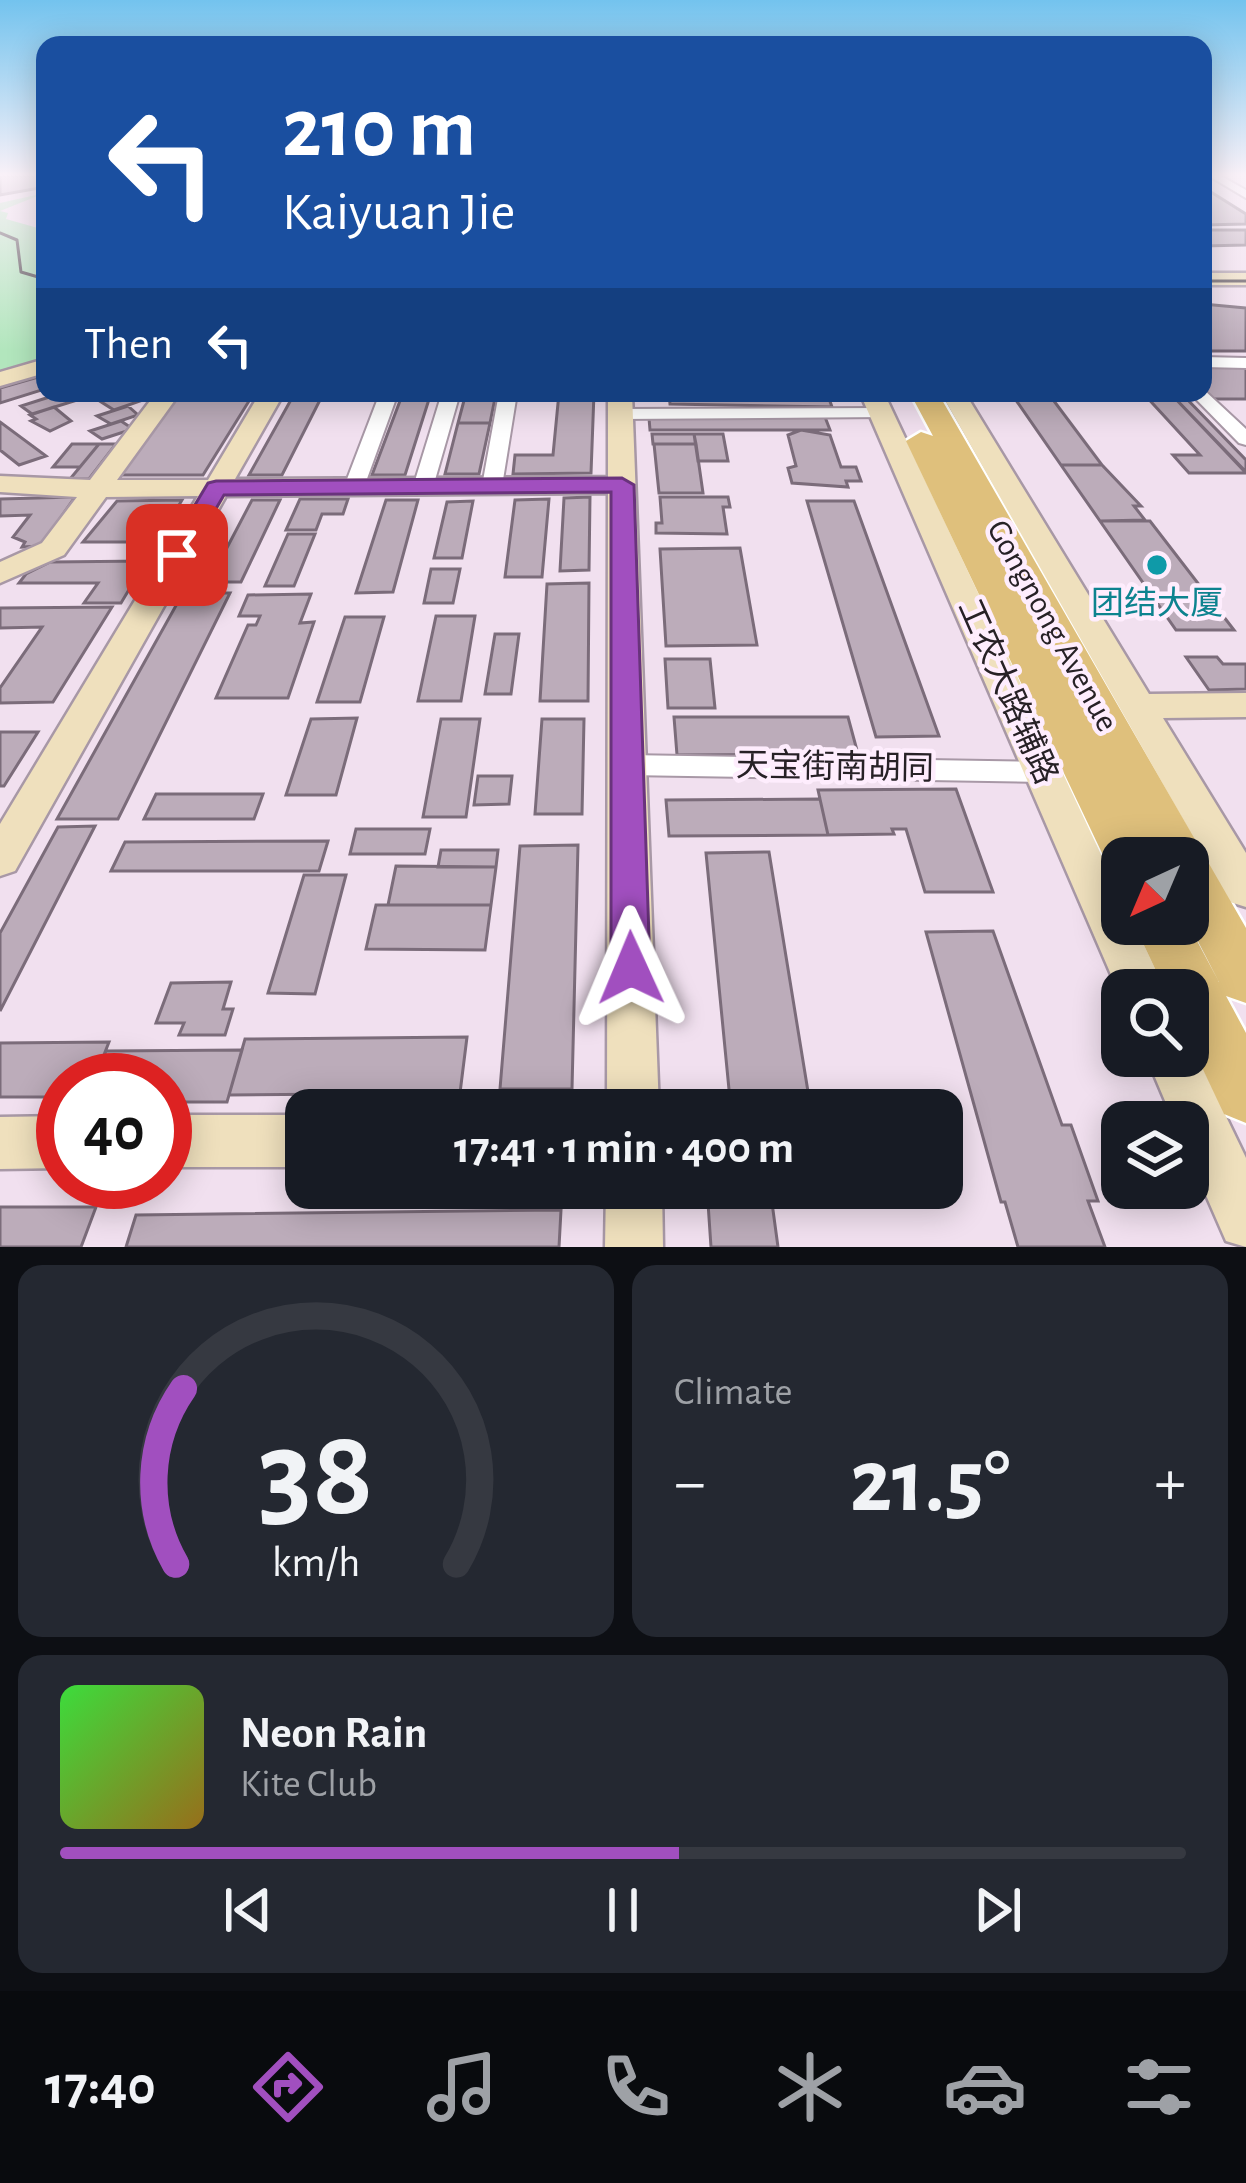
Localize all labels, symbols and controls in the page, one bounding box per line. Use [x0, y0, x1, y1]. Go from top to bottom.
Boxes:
icon: left [84, 84, 240, 240]
text: 210 m [282, 88, 476, 172]
text: Kaiyuan Jie [282, 186, 515, 240]
icon: left [197, 312, 263, 378]
text: Then [84, 322, 173, 367]
pin [126, 504, 228, 606]
street label: Gongnong Avenue [980, 515, 1124, 737]
icon: arrive [144, 522, 210, 588]
marker: 团结大厦 [1144, 552, 1170, 578]
place label: 团结大厦 [1091, 586, 1223, 621]
street label: 工农大路辅路 [952, 594, 1064, 789]
street label: 天宝街南胡同 [736, 748, 934, 786]
north arrow [1101, 837, 1209, 945]
map controls [1101, 837, 1209, 1209]
position arrow [568, 905, 694, 1031]
button: search [1101, 969, 1209, 1077]
speed limit sign: 40 [36, 1053, 192, 1209]
button: layers [1101, 1101, 1209, 1209]
text: 17:41 · 1 min · 400 m [454, 1126, 794, 1171]
text: Climate [674, 1373, 792, 1412]
text: 38 [258, 1413, 374, 1538]
text: 21.5° [850, 1438, 1010, 1528]
text: − [674, 1450, 706, 1516]
text: + [1154, 1450, 1186, 1516]
text: km/h [272, 1542, 360, 1585]
text: Neon Rain [240, 1711, 427, 1756]
text: Kite Club [240, 1765, 377, 1804]
icon: previous [215, 1877, 281, 1943]
icon: pause [590, 1877, 656, 1943]
icon: next [965, 1877, 1031, 1943]
icon: directions [246, 2045, 330, 2129]
icon: music [420, 2045, 504, 2129]
icon: phone [594, 2045, 678, 2129]
icon: climate [768, 2045, 852, 2129]
icon: car [943, 2045, 1027, 2129]
icon: filters [1117, 2045, 1201, 2129]
text: 17:40 [45, 2060, 156, 2114]

